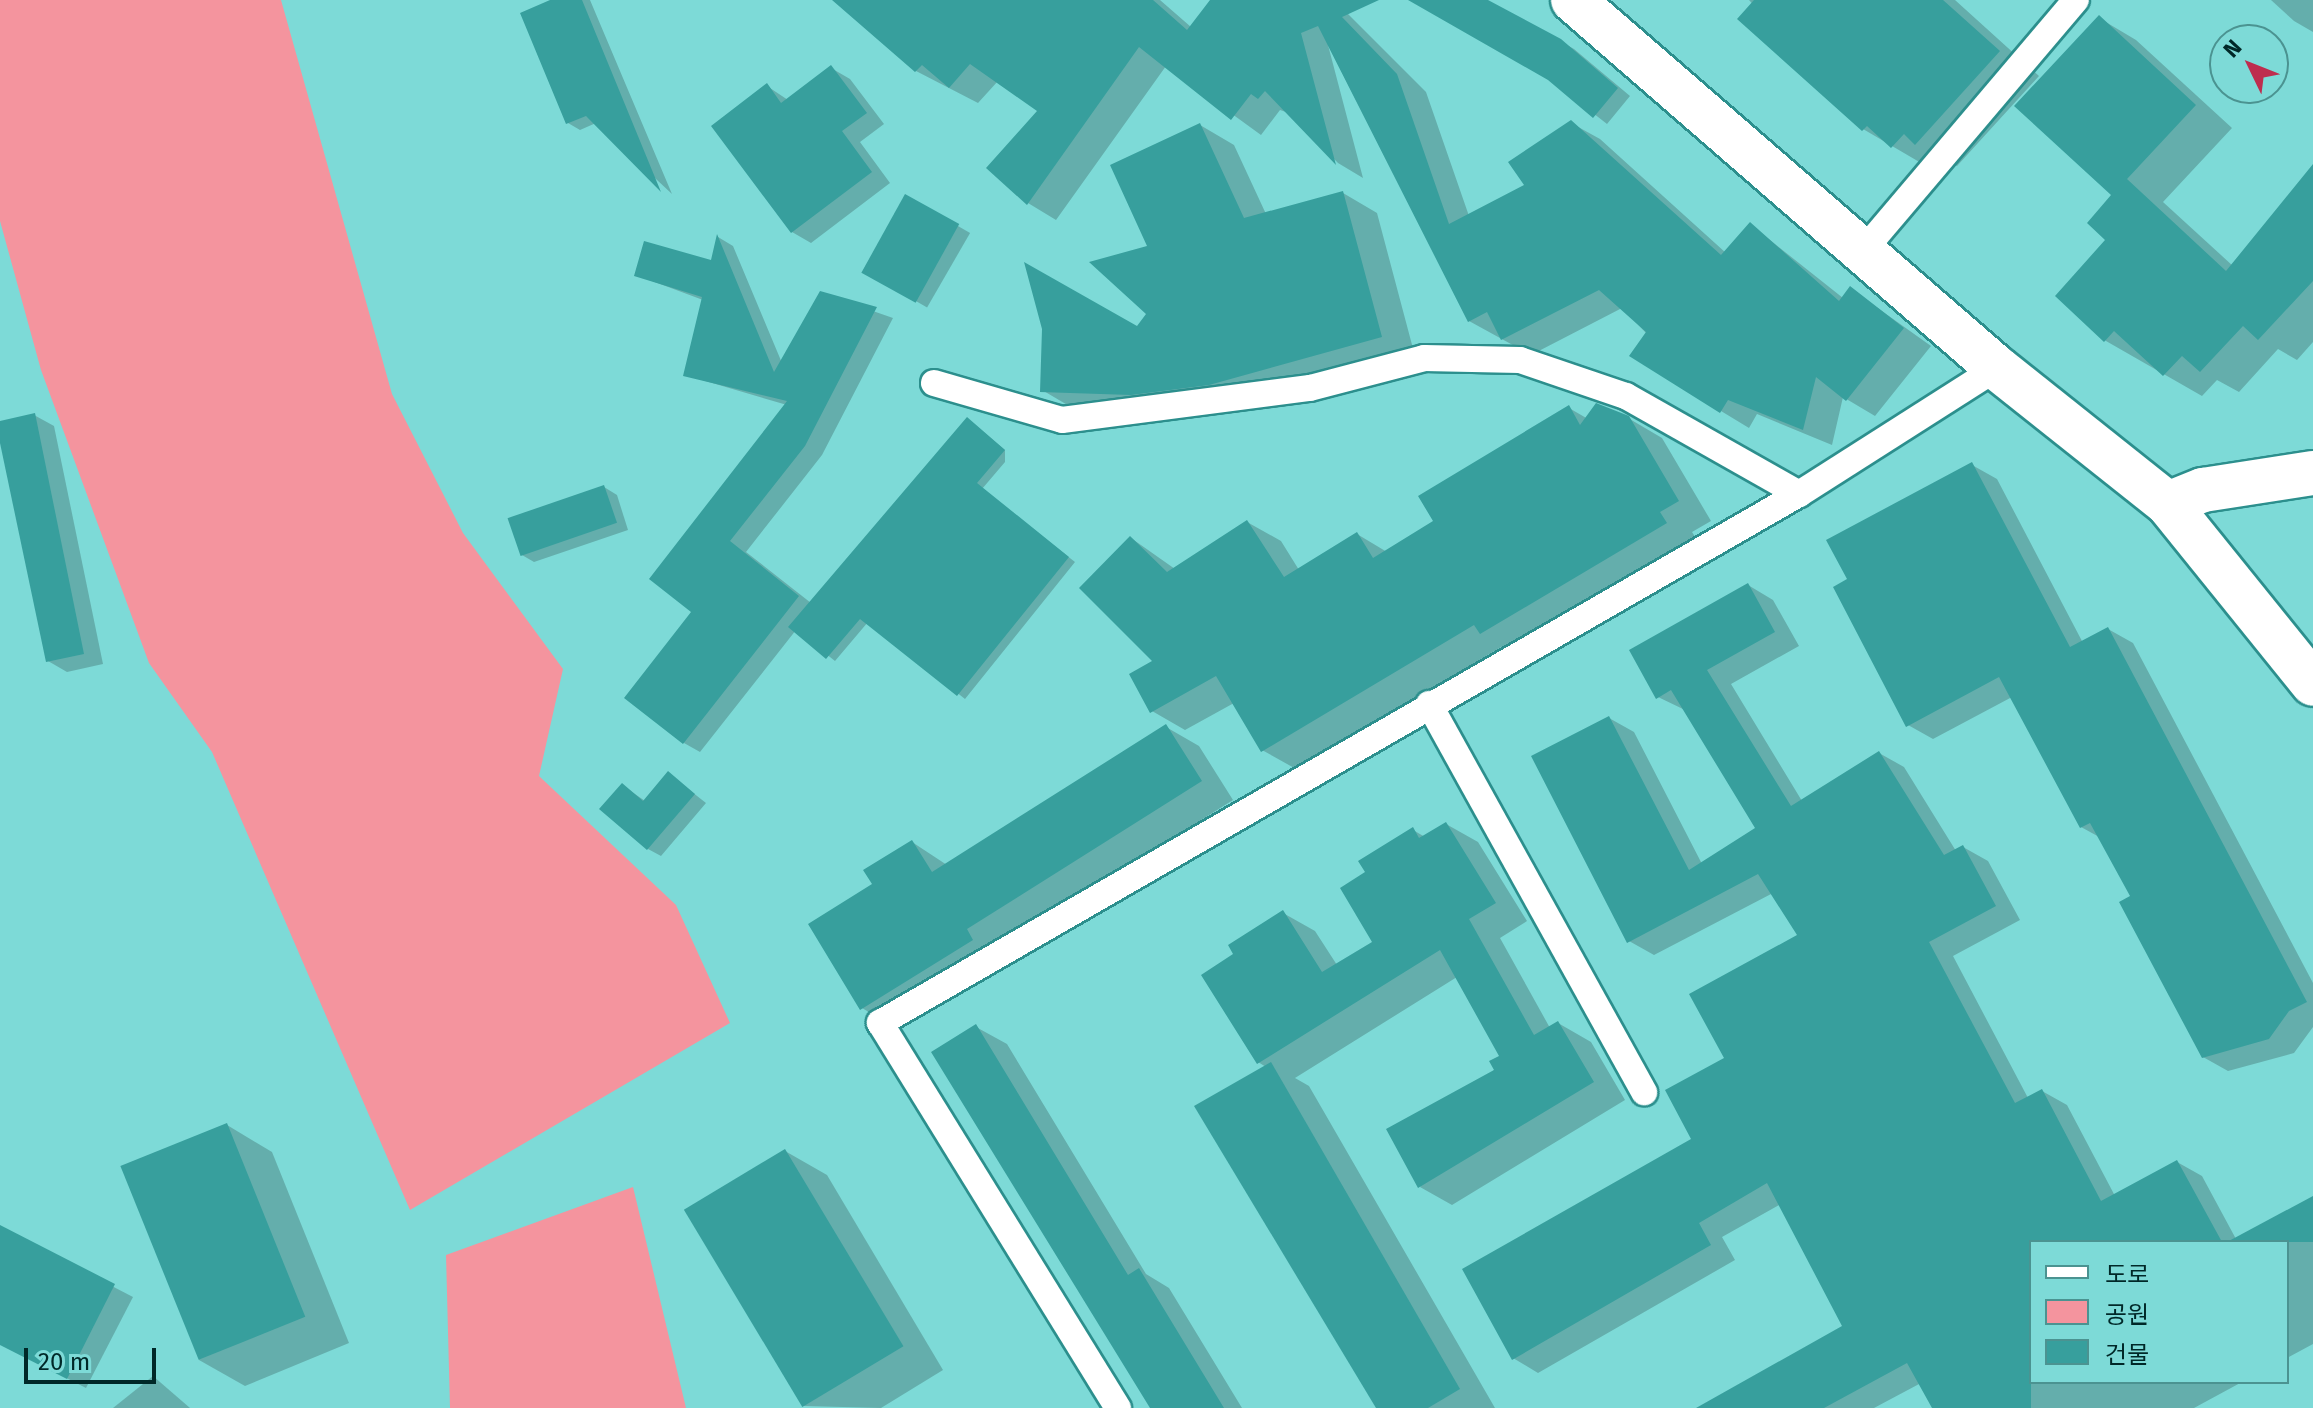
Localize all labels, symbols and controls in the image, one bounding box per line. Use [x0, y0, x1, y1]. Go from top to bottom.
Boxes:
north arrow [2209, 24, 2289, 104]
text: N [2218, 34, 2247, 63]
legend [2029, 1240, 2289, 1384]
text: 도로 [2105, 1261, 2149, 1289]
text: 공원 [2105, 1301, 2149, 1329]
scale bar [28, 1332, 160, 1382]
text: 건물 [2105, 1341, 2149, 1369]
text: 20 m [38, 1348, 90, 1376]

